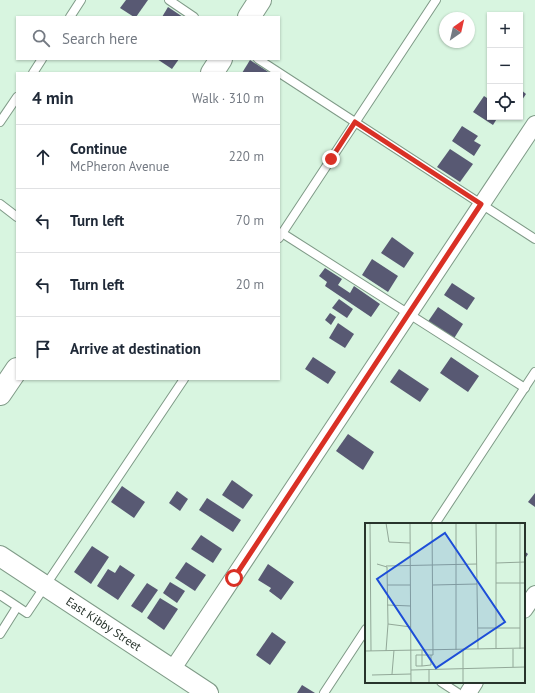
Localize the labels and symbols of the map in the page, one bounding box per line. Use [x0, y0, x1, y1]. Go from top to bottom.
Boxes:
north arrow [439, 12, 475, 48]
route end [322, 150, 340, 168]
inset map [365, 523, 525, 683]
route start [225, 569, 243, 587]
street label: East Kibby Street [63, 594, 144, 654]

